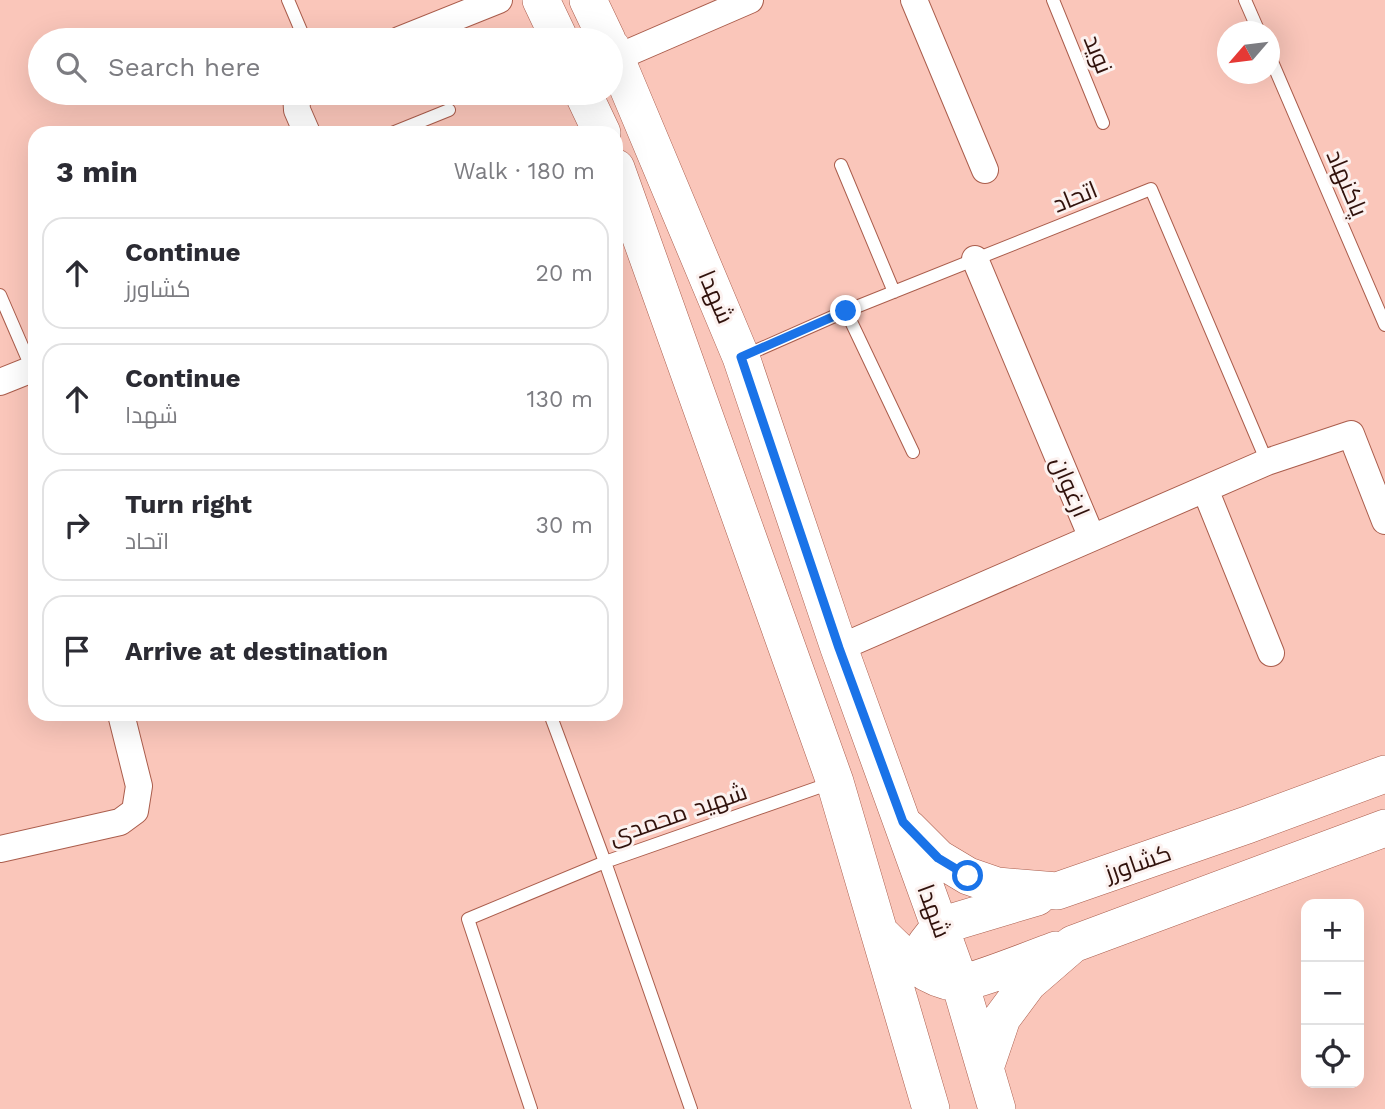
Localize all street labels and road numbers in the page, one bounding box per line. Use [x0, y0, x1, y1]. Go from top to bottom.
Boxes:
street label: نوید [1078, 30, 1118, 78]
street label: پاکنهاد [1319, 145, 1374, 222]
street label: اتحاد [1048, 175, 1102, 219]
street label: شهدا [692, 266, 740, 328]
street label: ارغوان [1045, 452, 1095, 522]
street label: شهید محمدی [605, 777, 751, 851]
street label: کشاورز [1099, 839, 1175, 888]
street label: شهدا [911, 880, 957, 942]

